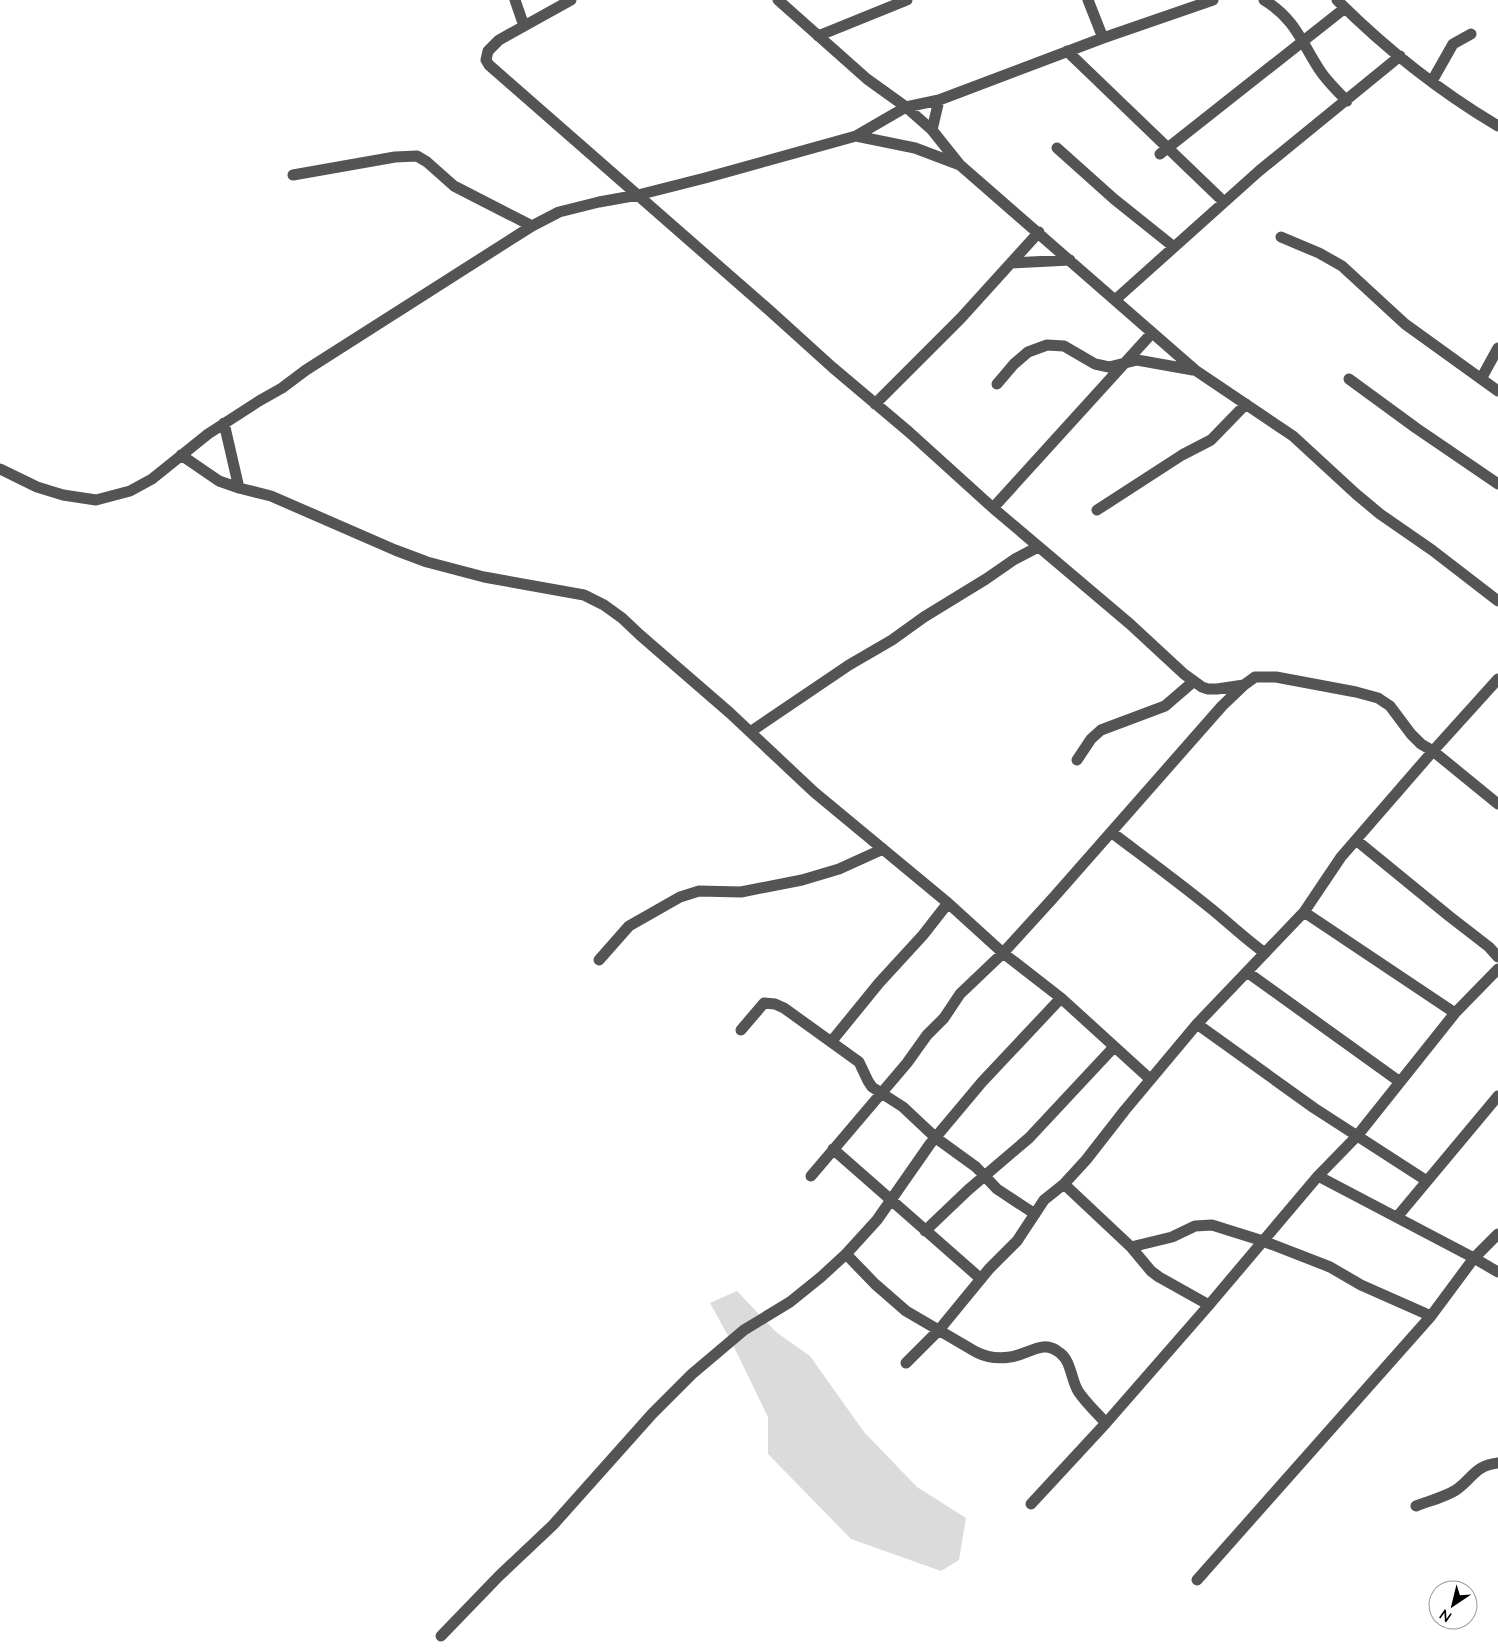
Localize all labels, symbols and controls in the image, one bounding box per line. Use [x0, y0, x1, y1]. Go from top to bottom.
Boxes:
north arrow [1428, 1580, 1478, 1630]
text: N [1436, 1606, 1455, 1626]

